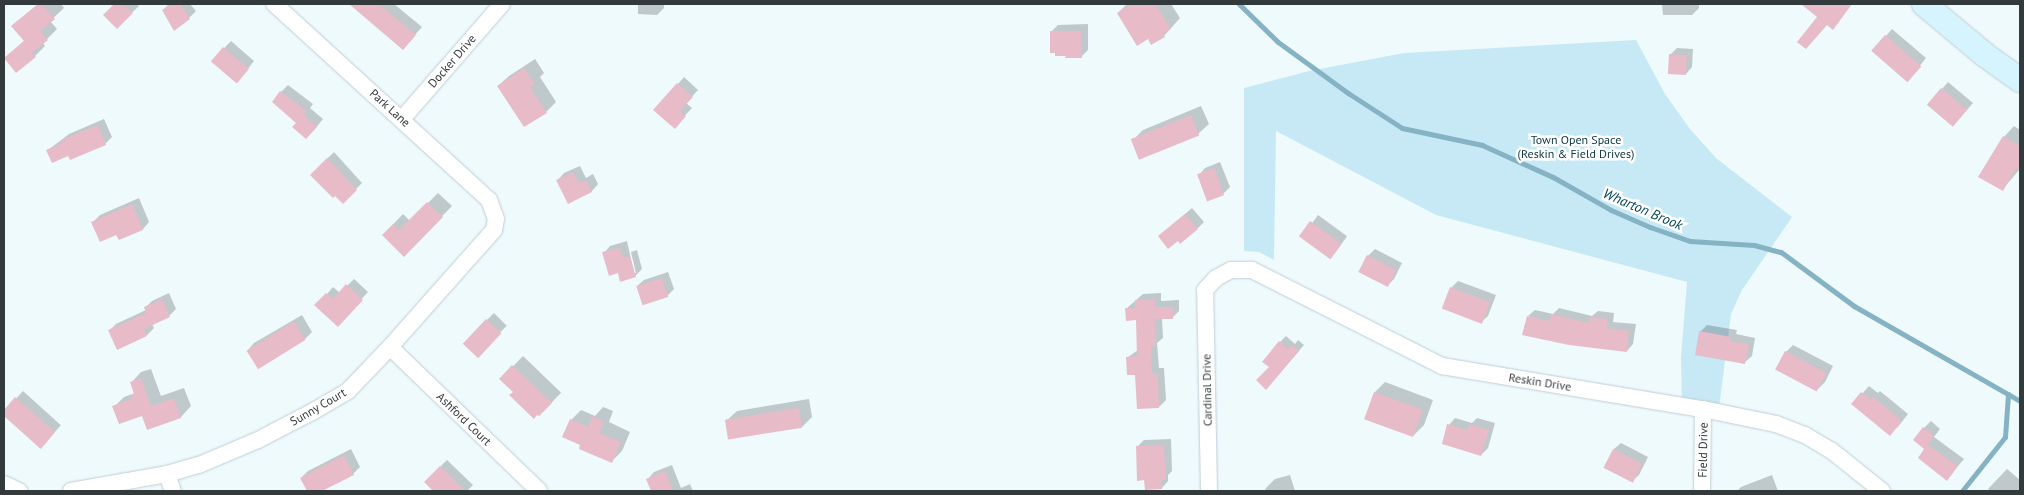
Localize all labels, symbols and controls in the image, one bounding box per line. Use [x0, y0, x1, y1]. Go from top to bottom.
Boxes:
street label: Docker Drive [425, 32, 479, 90]
street label: Park Lane [367, 86, 413, 130]
park label: Town Open Space (Reskin & Field Drives) [1518, 133, 1634, 161]
water label: Wharton Brook [1601, 185, 1685, 233]
street label: Cardinal Drive [1199, 354, 1215, 426]
street label: Reskin Drive [1508, 370, 1572, 394]
street label: Sunny Court [287, 385, 349, 429]
street label: Ashford Court [434, 389, 494, 449]
street label: Field Drive [1695, 422, 1711, 478]

